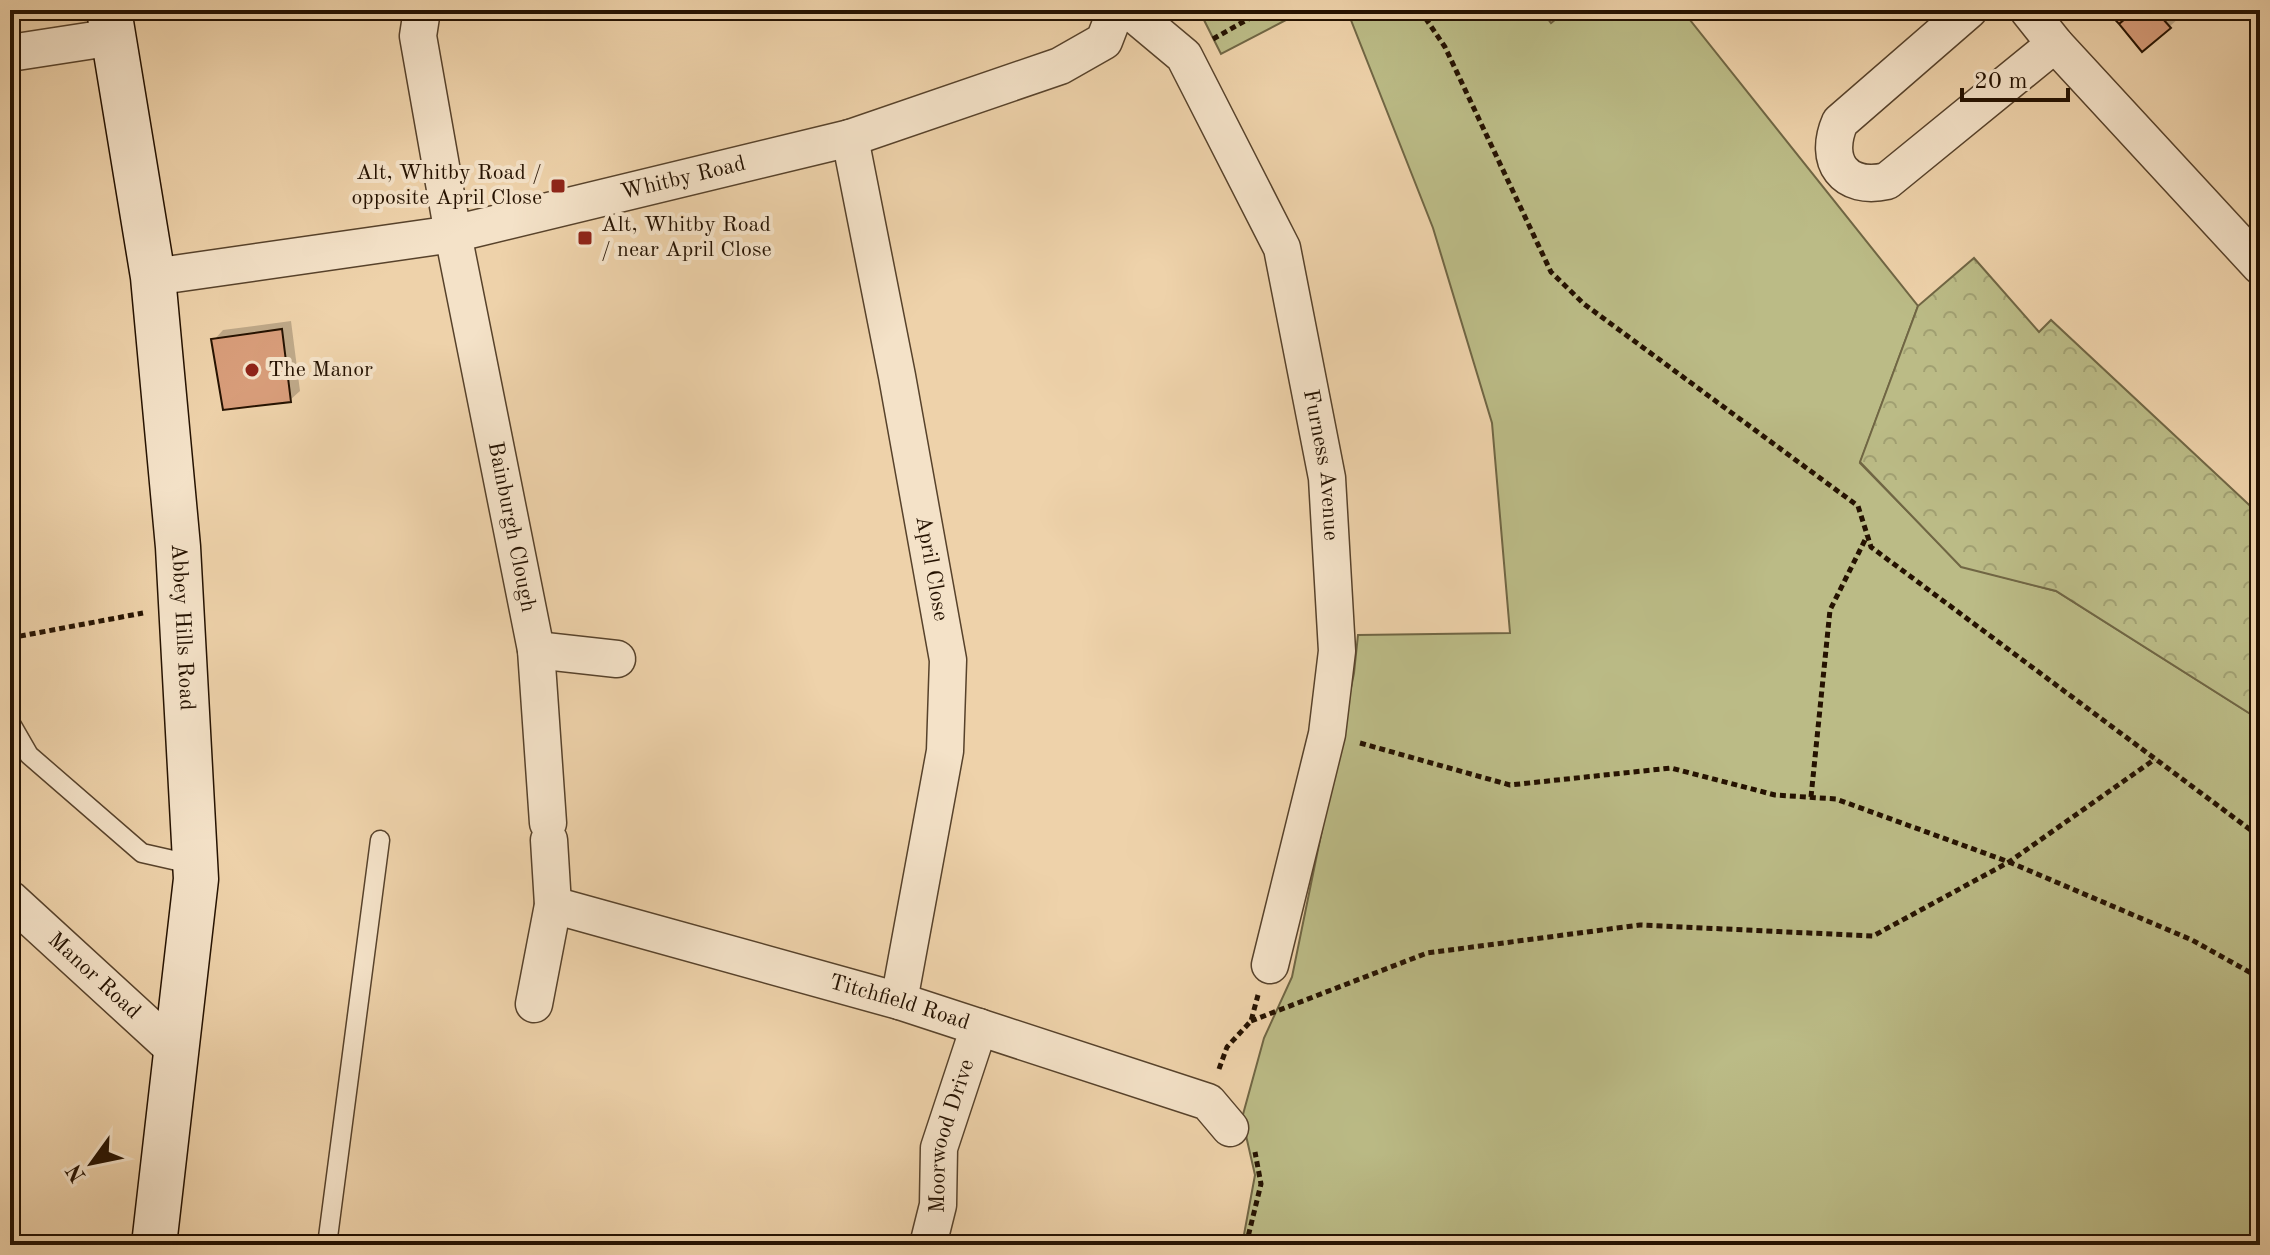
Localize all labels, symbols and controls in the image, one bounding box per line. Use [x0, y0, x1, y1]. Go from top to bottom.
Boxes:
scale bar [1962, 52, 2068, 102]
text: 20 m [1974, 70, 2028, 94]
street label: Whitby Road [619, 153, 748, 204]
place label: Alt, Whitby Road / opposite April Close [351, 162, 542, 209]
marker: Alt, Whitby Road / opposite April Close [549, 177, 567, 195]
place label: Alt, Whitby Road / near April Close [601, 214, 772, 261]
marker: Alt, Whitby Road / near April Close [576, 229, 594, 247]
place label: The Manor [268, 359, 373, 381]
marker: The Manor [243, 361, 261, 379]
street label: Furness Avenue [1299, 388, 1342, 541]
street label: Bainburgh Clough [484, 440, 539, 614]
street label: April Close [911, 514, 952, 623]
street label: Abbey Hills Road [167, 543, 198, 711]
street label: Manor Road [44, 929, 144, 1023]
street label: Titchfield Road [827, 971, 972, 1034]
street label: Moorwood Drive [927, 1057, 979, 1213]
north arrow [52, 1123, 132, 1203]
text: N [63, 1160, 91, 1186]

